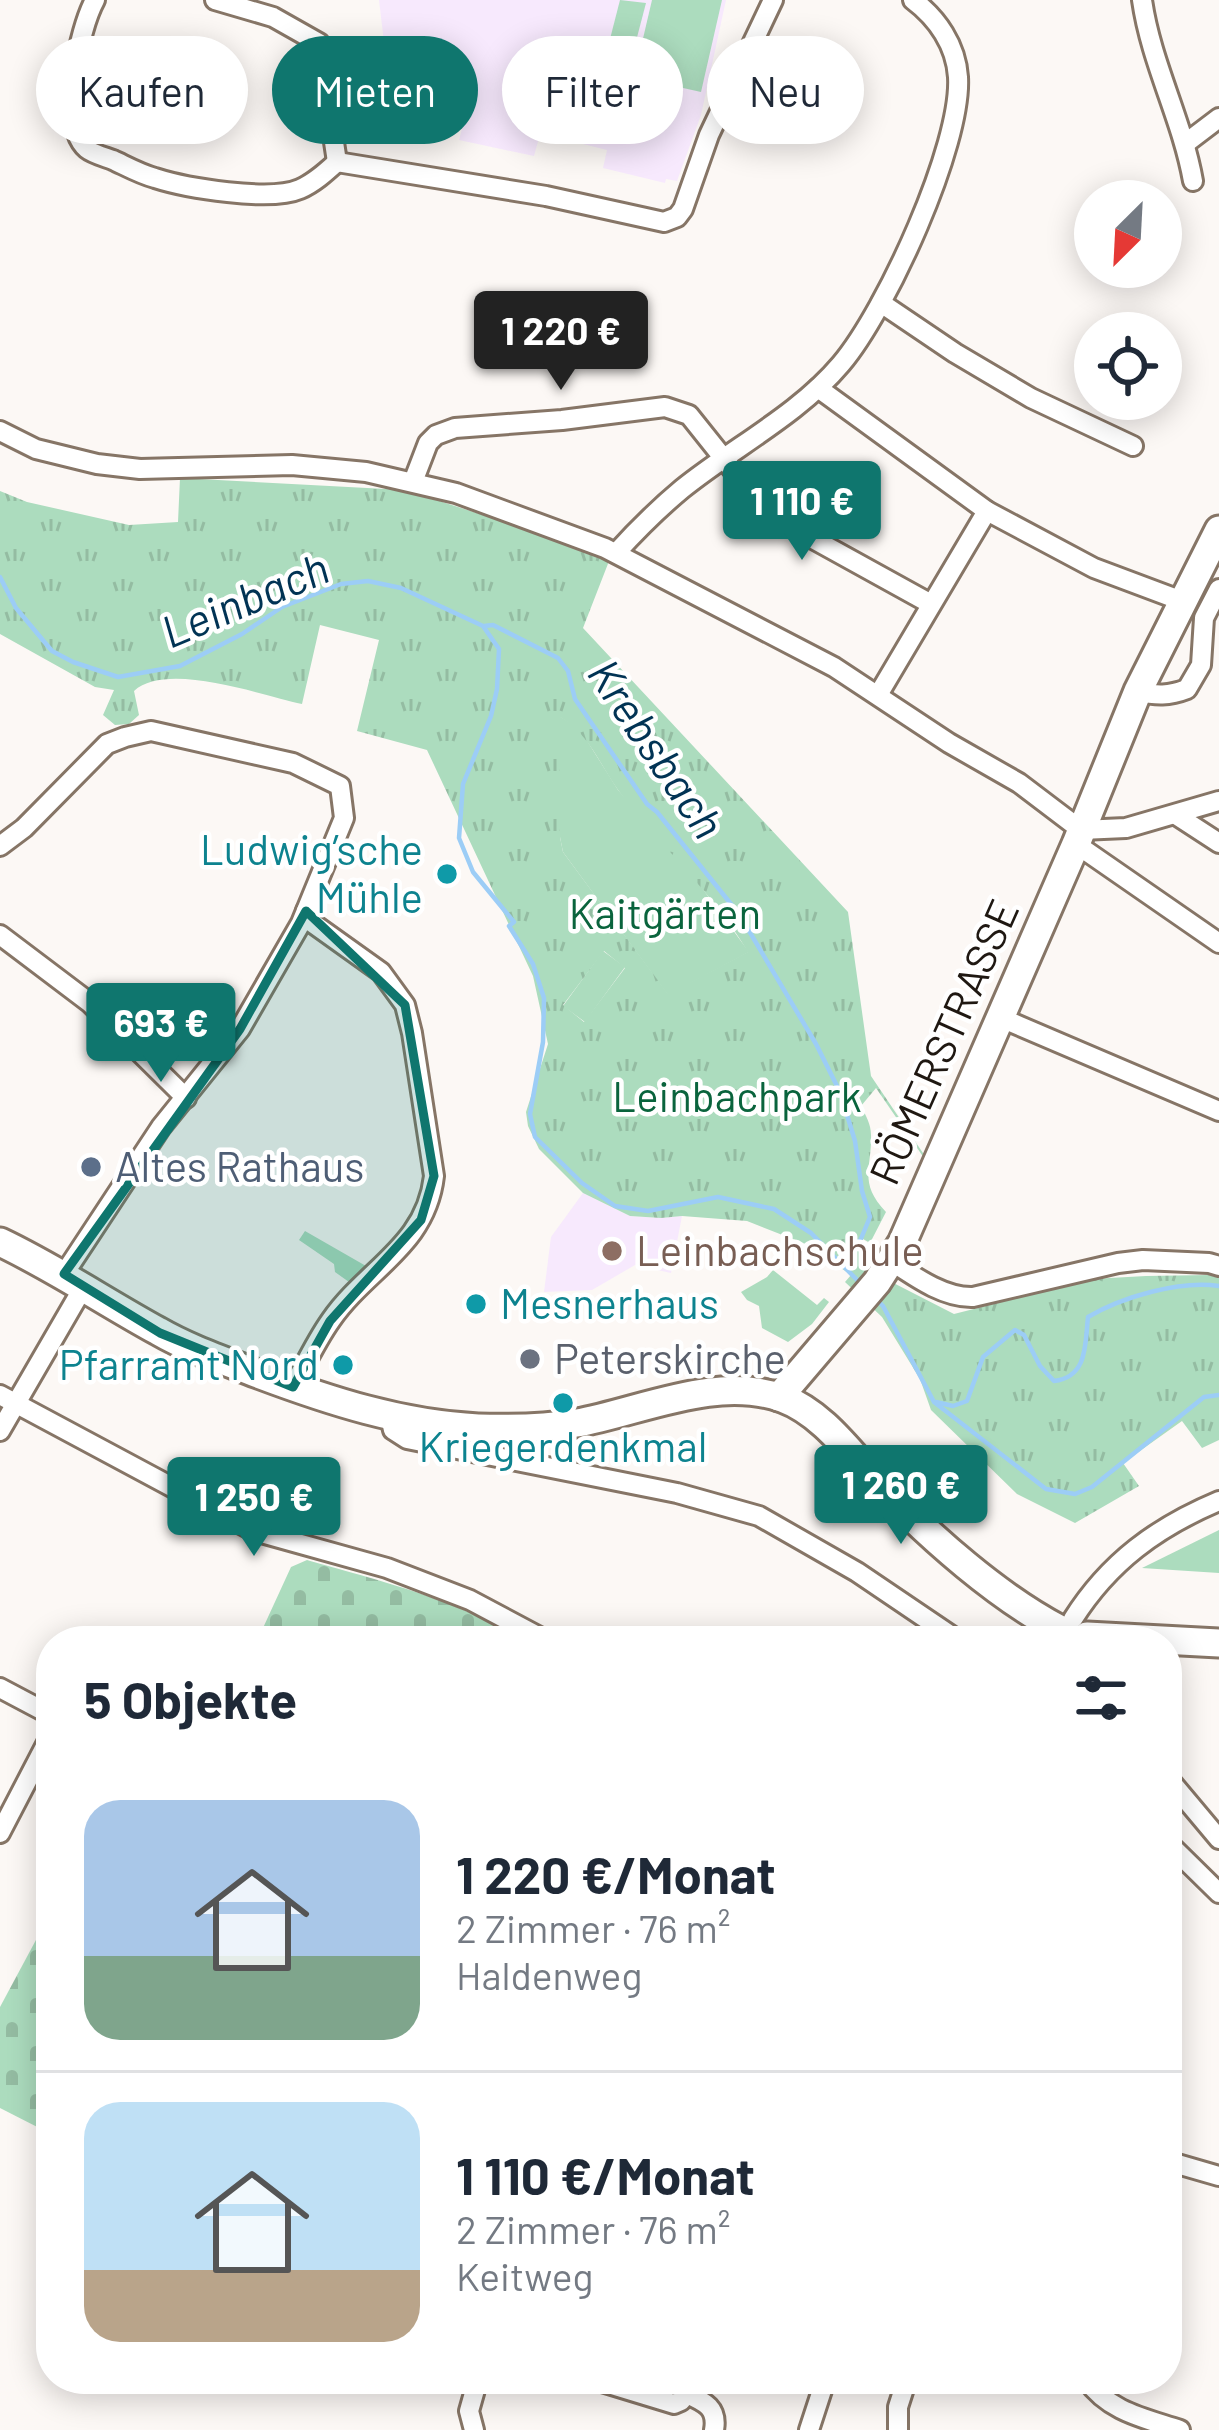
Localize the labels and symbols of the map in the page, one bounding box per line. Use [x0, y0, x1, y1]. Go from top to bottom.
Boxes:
north arrow [1074, 180, 1182, 288]
pin: 1 220 € [450, 291, 672, 393]
pin: 1 110 € [691, 461, 913, 563]
water label: Leinbach [152, 539, 336, 658]
water label: Krebsbach [578, 648, 737, 848]
place label: Ludwig’sche Mühle [200, 823, 423, 921]
marker: Ludwig’sche Mühle [434, 861, 460, 887]
park label: Kaitgärten [569, 887, 761, 938]
street label: RÖMERSTRASSE [857, 891, 1027, 1191]
pin: 693 € [77, 983, 245, 1085]
park label: Leinbachpark [612, 1070, 862, 1121]
place label: Altes Rathaus [115, 1140, 365, 1190]
marker: Altes Rathaus [78, 1154, 104, 1180]
place label: Leinbachschule [636, 1224, 924, 1274]
marker: Leinbachschule [599, 1238, 625, 1264]
place label: Mesnerhaus [500, 1277, 719, 1327]
marker: Mesnerhaus [463, 1291, 489, 1317]
place label: Peterskirche [554, 1332, 786, 1382]
place label: Pfarramt Nord [59, 1338, 319, 1388]
marker: Peterskirche [517, 1346, 543, 1372]
marker: Pfarramt Nord [330, 1352, 356, 1378]
marker: Kriegerdenkmal [550, 1390, 576, 1416]
place label: Kriegerdenkmal [419, 1420, 707, 1471]
pin: 1 260 € [790, 1445, 1012, 1547]
pin: 1 250 € [143, 1457, 365, 1559]

